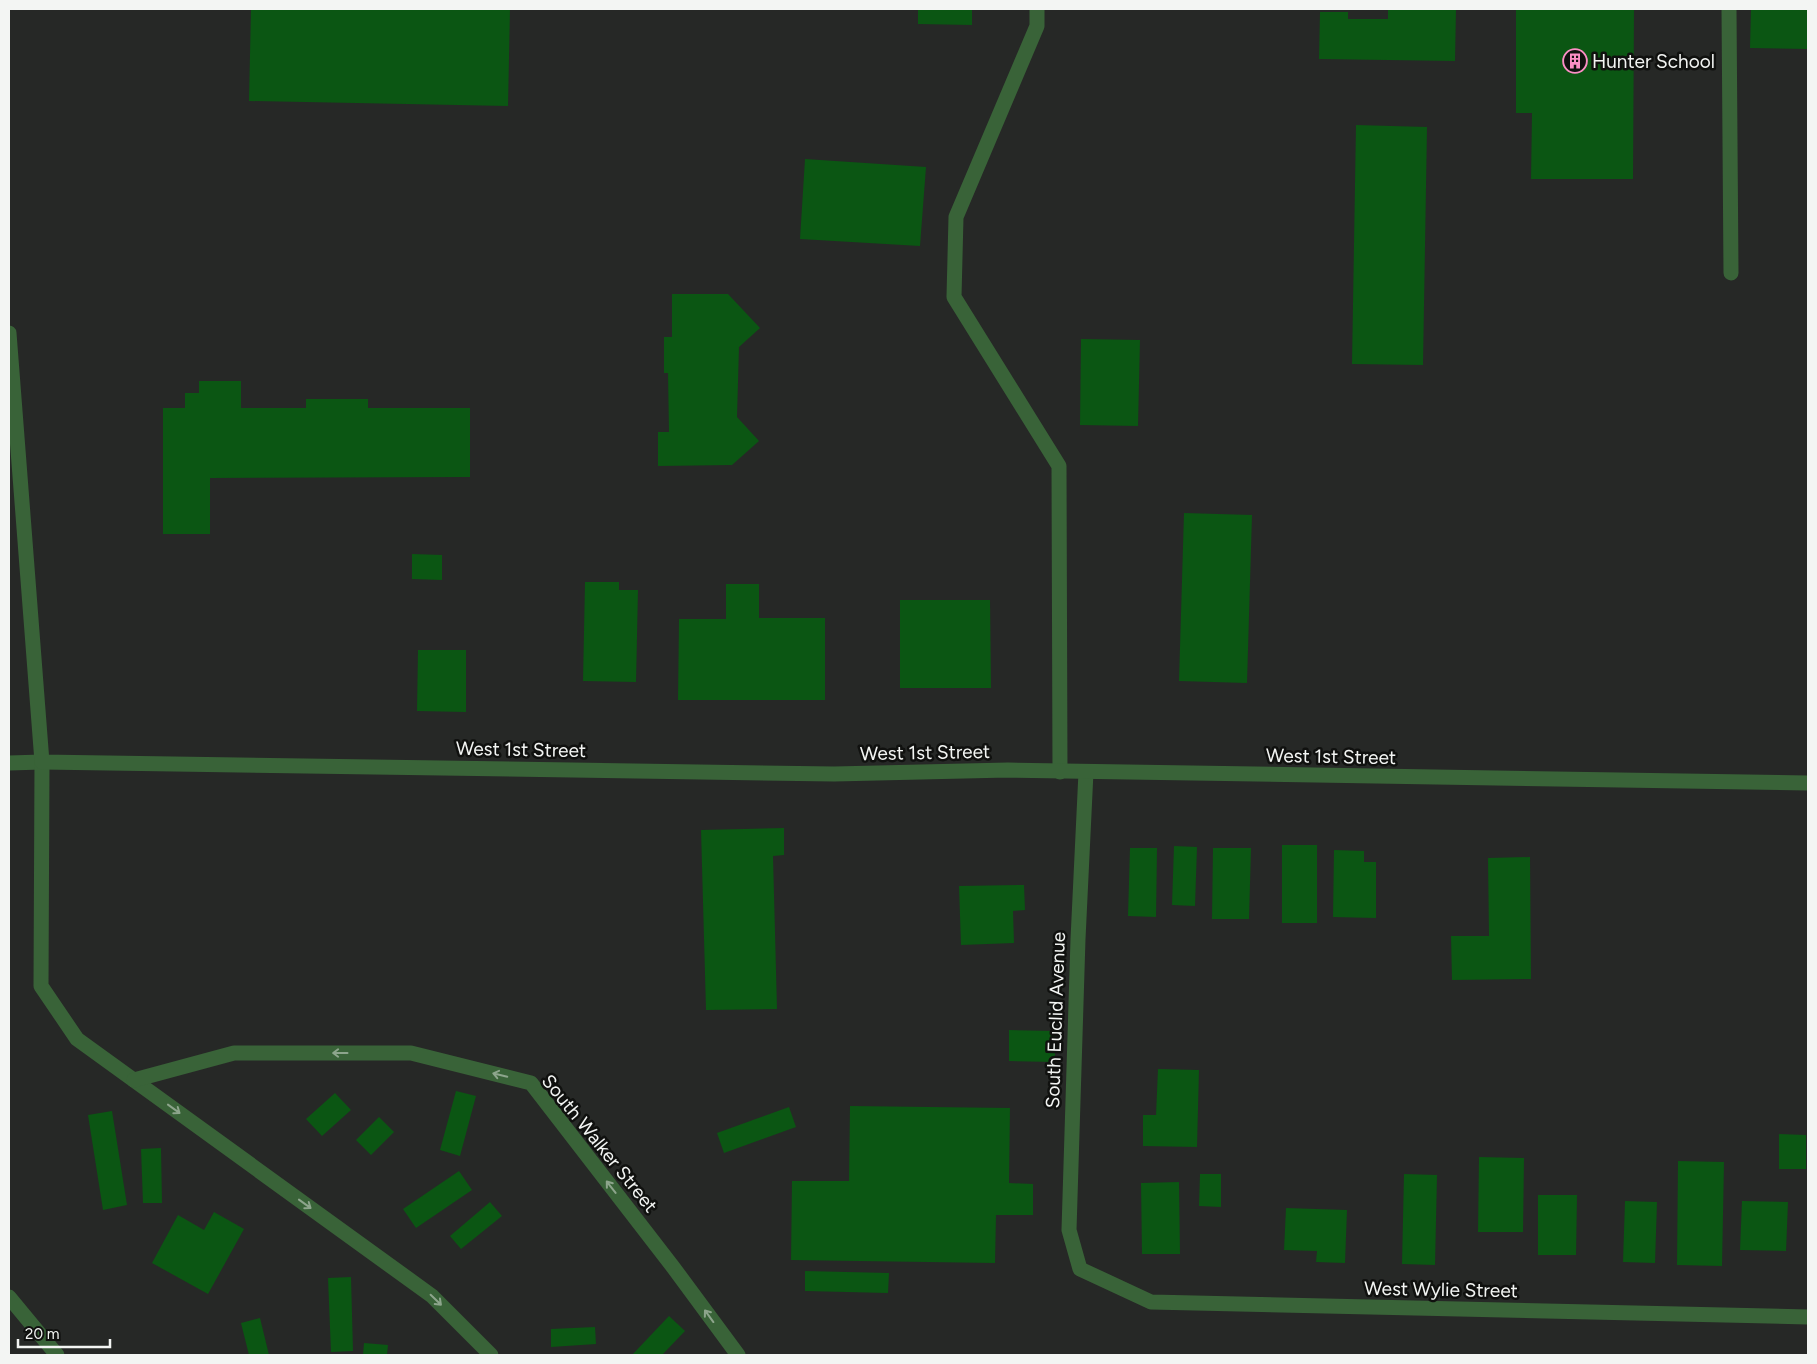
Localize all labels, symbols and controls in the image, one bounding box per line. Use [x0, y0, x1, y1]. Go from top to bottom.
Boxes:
building icon: Hunter School [1562, 48, 1588, 74]
place label: Hunter School [1592, 50, 1715, 73]
street label: West 1st Street [456, 737, 586, 762]
street label: West 1st Street [860, 740, 990, 765]
street label: West 1st Street [1266, 744, 1396, 769]
street label: South Euclid Avenue [1041, 931, 1070, 1109]
one-way arrow [333, 1048, 349, 1058]
one-way arrow [493, 1070, 509, 1079]
street label: South Walker Street [537, 1070, 662, 1217]
one-way arrow [167, 1104, 181, 1114]
one-way arrow [606, 1180, 616, 1194]
one-way arrow [298, 1199, 312, 1209]
street label: West Wylie Street [1364, 1277, 1518, 1302]
one-way arrow [430, 1294, 443, 1306]
one-way arrow [704, 1309, 714, 1323]
scale bar [18, 1316, 110, 1348]
text: 20 m [25, 1325, 59, 1343]

